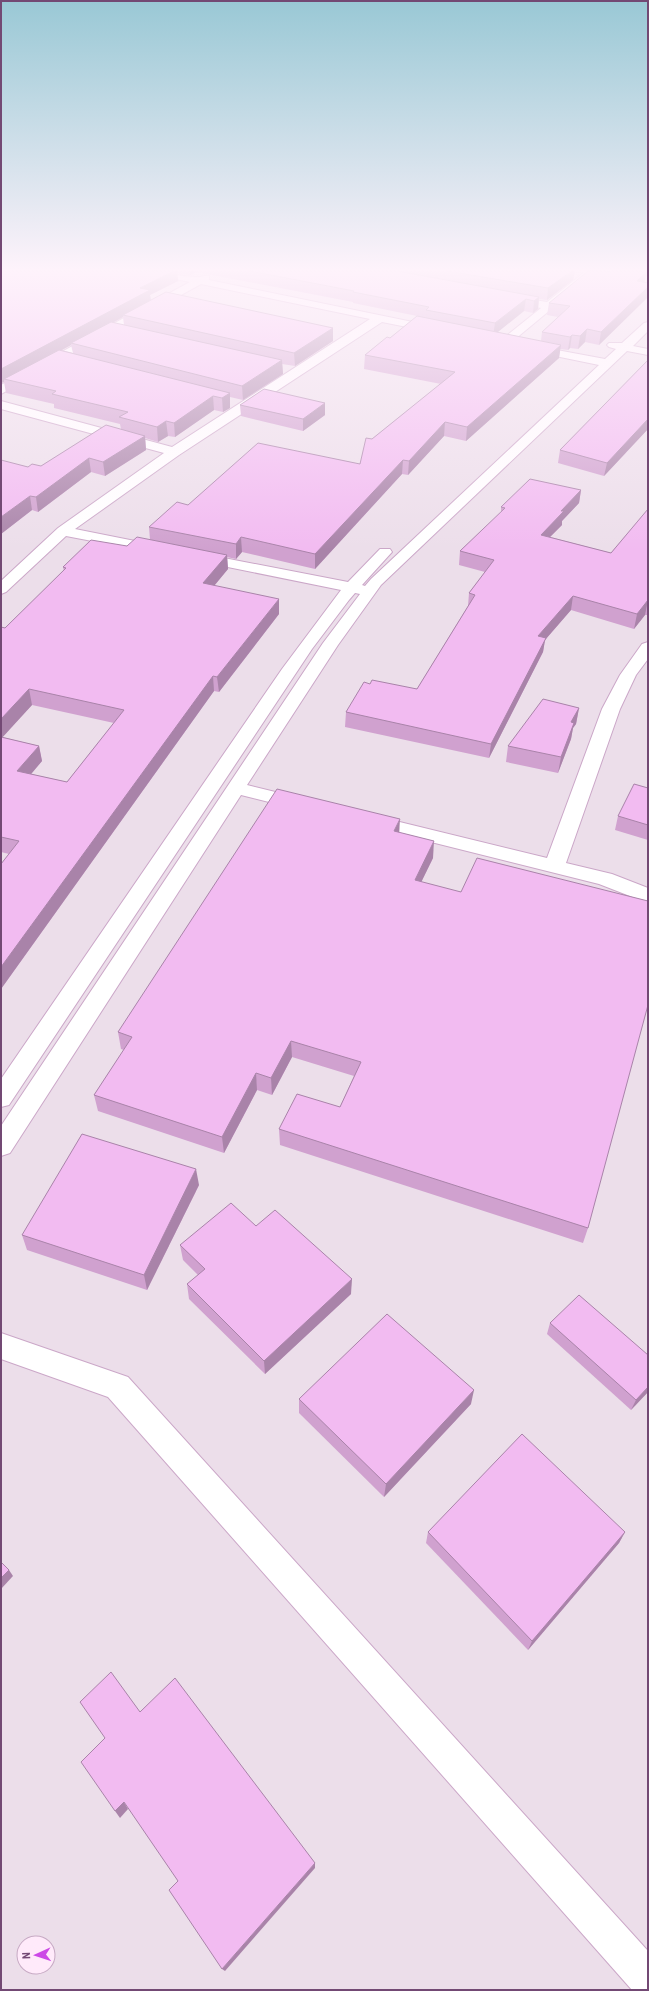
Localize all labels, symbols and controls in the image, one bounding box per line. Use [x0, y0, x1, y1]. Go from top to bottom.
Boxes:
north arrow [16, 1935, 56, 1975]
text: N [20, 1952, 33, 1959]

